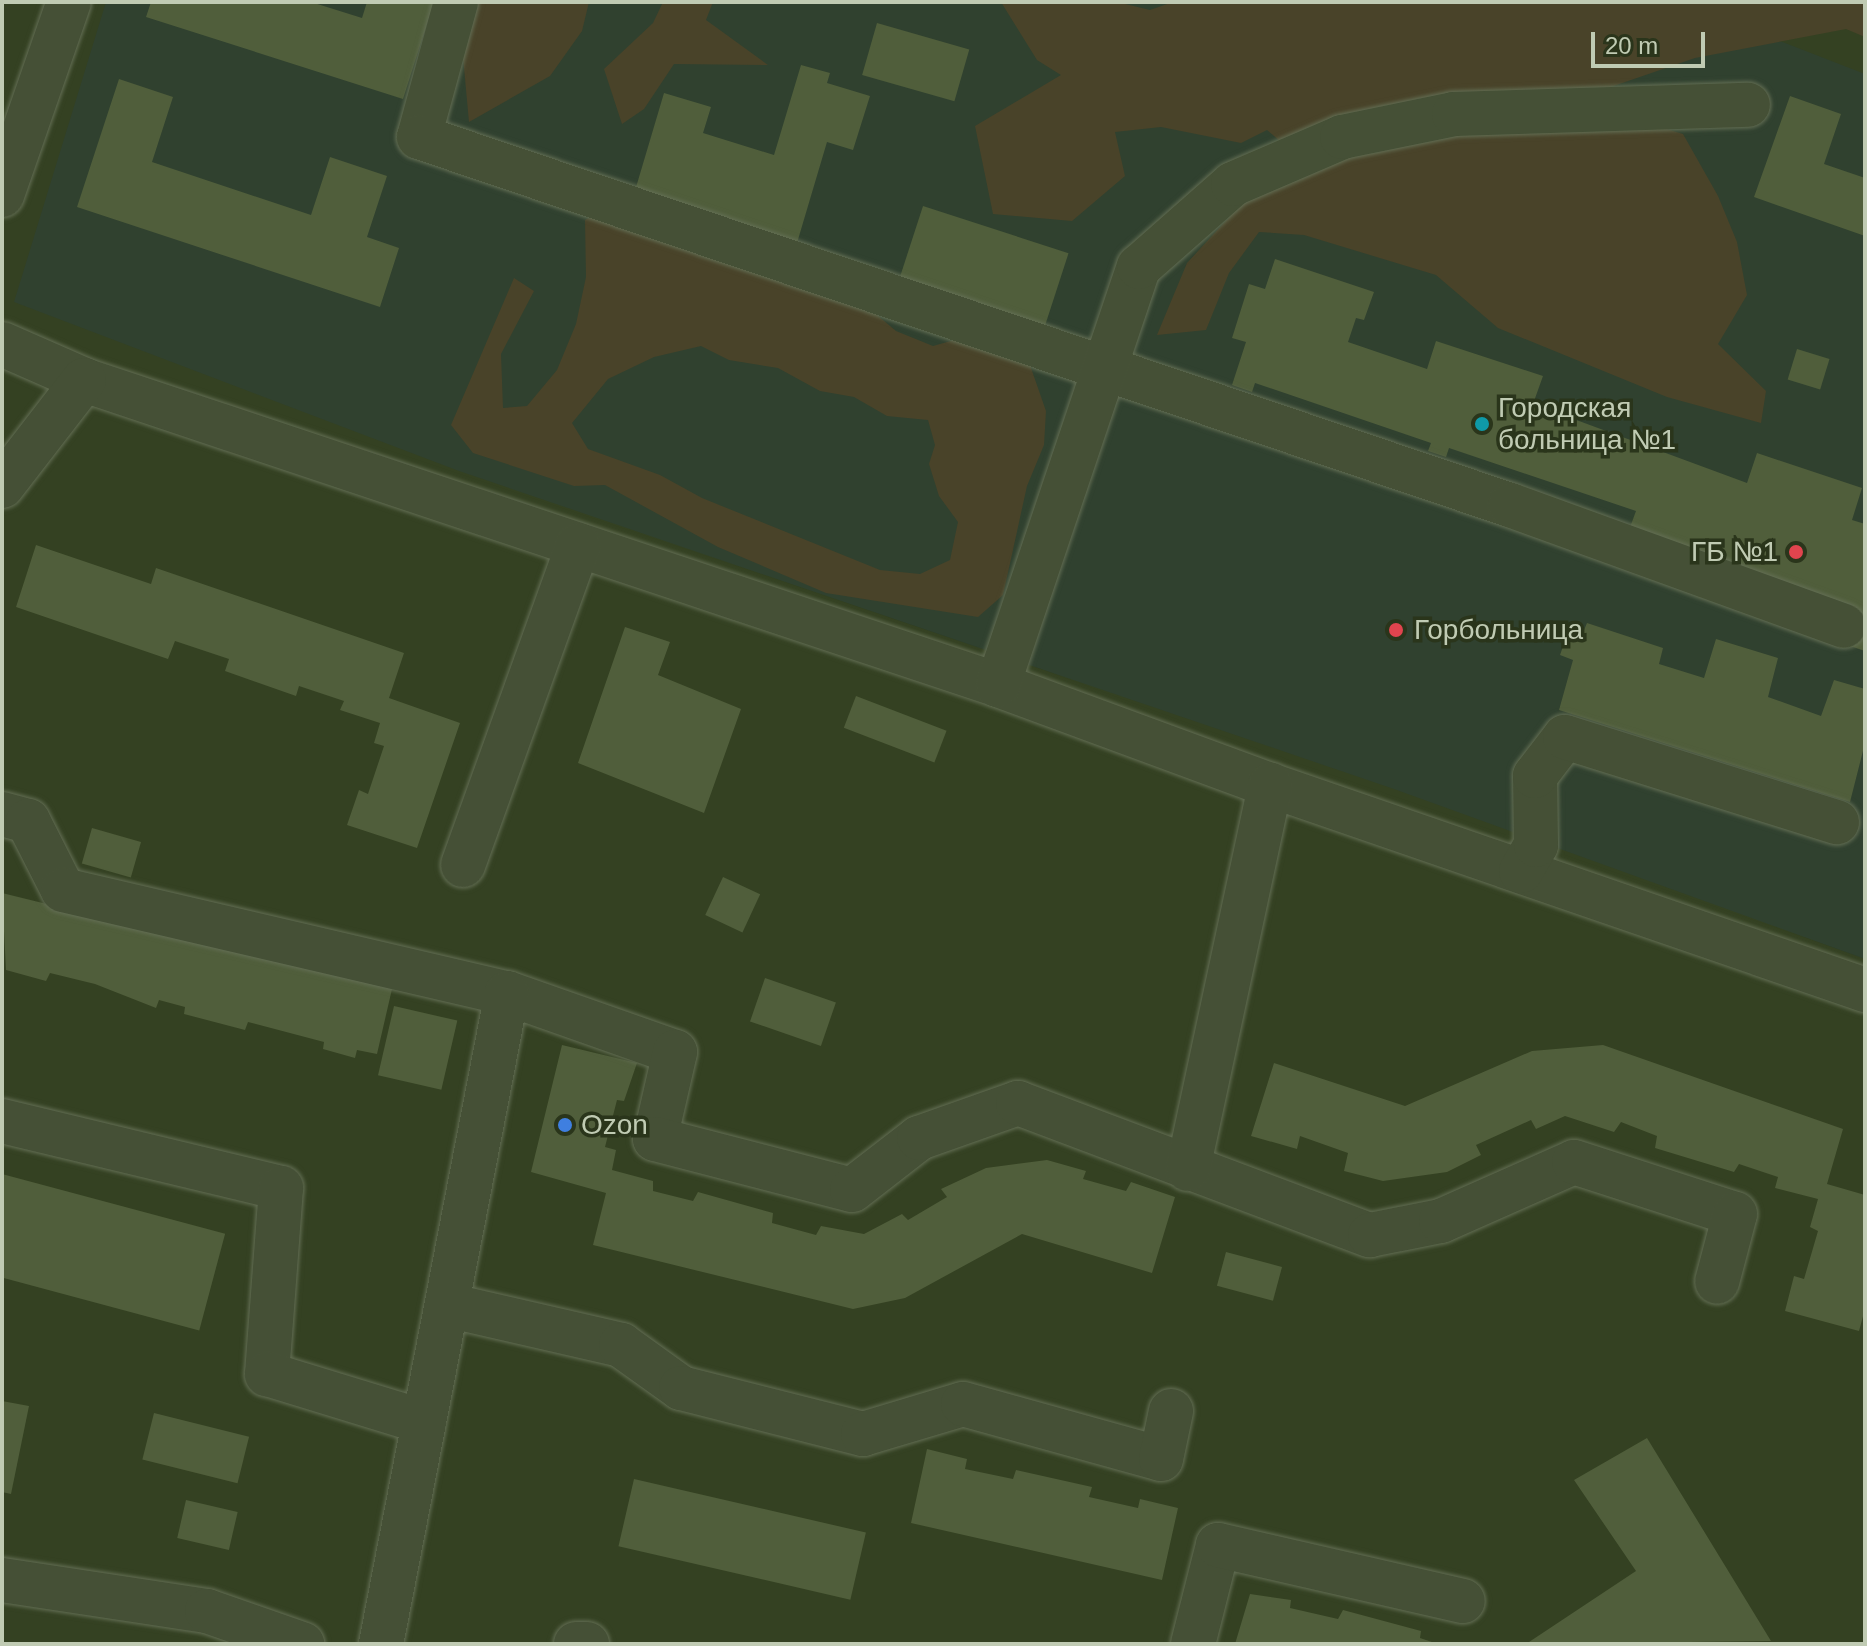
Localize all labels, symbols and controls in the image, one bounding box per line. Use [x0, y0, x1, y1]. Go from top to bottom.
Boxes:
scale bar [1595, 16, 1709, 66]
text: 20 m [1605, 32, 1658, 59]
place label: Городская больница №1 [1498, 391, 1676, 457]
marker: Городская больница №1 [1473, 415, 1491, 433]
place label: ГБ №1 [1691, 535, 1778, 569]
marker: ГБ №1 [1785, 541, 1807, 563]
place label: Горбольница [1414, 613, 1583, 647]
marker: Горбольница [1385, 619, 1407, 641]
place label: Ozon [581, 1108, 648, 1142]
marker: Ozon [556, 1116, 574, 1134]

